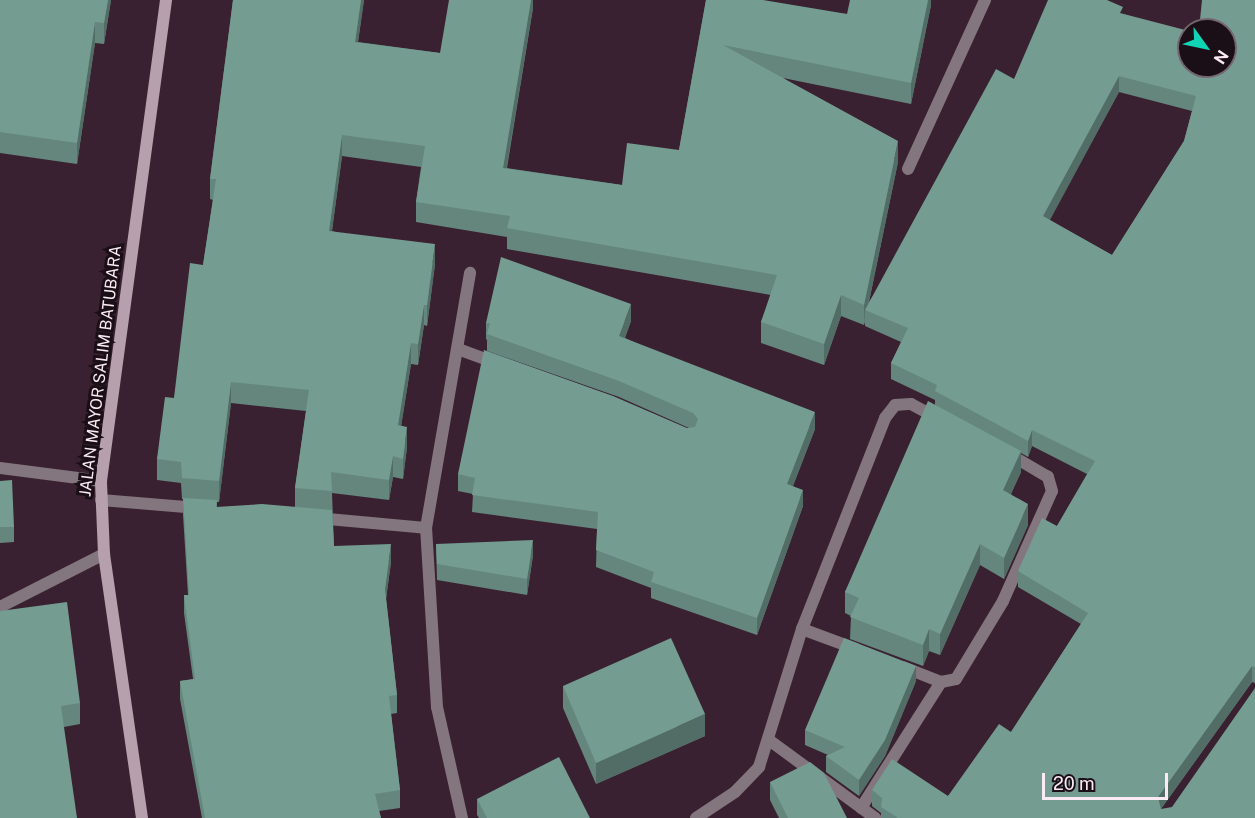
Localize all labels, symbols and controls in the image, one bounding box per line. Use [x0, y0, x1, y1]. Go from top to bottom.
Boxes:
north arrow [1177, 18, 1237, 78]
text: N [1209, 47, 1232, 67]
street label: JALAN MAYOR SALIM BATUBARA [76, 244, 126, 498]
scale bar [1045, 761, 1171, 799]
text: 20 m [1053, 773, 1095, 794]

